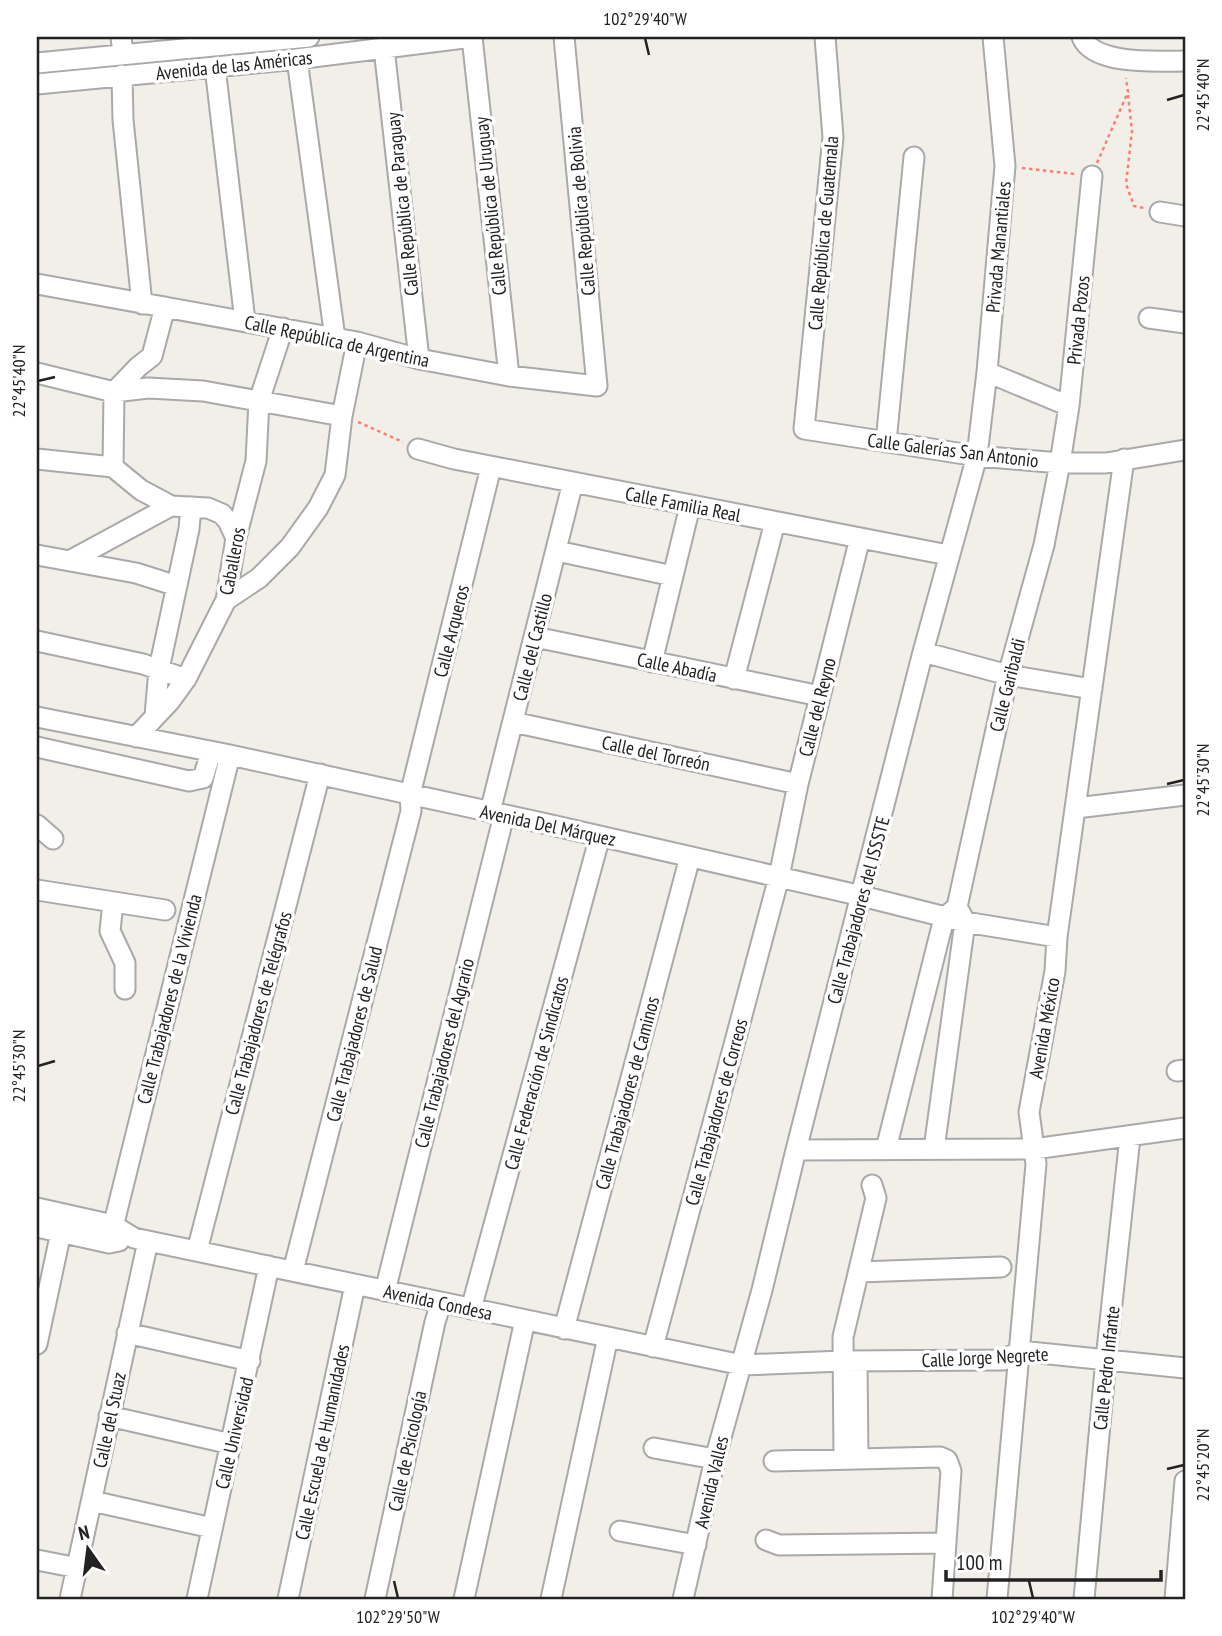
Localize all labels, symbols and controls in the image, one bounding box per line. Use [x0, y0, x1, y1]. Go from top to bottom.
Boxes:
text: 102°29'40"W [603, 7, 687, 30]
street label: Avenida de las Américas [155, 45, 313, 85]
text: 22°45'40"N [1191, 59, 1214, 131]
street label: Calle República de Paraguay [380, 110, 424, 297]
street label: Calle República de Uruguay [469, 115, 511, 296]
street label: Calle República de Bolivia [562, 125, 600, 297]
street label: Calle República de Guatemala [803, 135, 843, 331]
street label: Privada Manantiales [980, 180, 1016, 314]
street label: Privada Pozos [1061, 274, 1095, 366]
street label: Calle República de Argentina [242, 310, 432, 372]
text: 22°45'40"N [7, 345, 30, 417]
street label: Calle Galerías San Antonio [866, 428, 1040, 472]
street label: Calle Familia Real [623, 481, 743, 527]
street label: Caballeros [214, 525, 250, 597]
street label: Calle Arqueros [428, 582, 474, 680]
street label: Calle del Castillo [507, 591, 557, 703]
street label: Calle Garibaldi [984, 636, 1030, 734]
street label: Calle Abadía [635, 647, 719, 687]
street label: Calle del Reyno [793, 655, 841, 759]
street label: Calle del Torreón [600, 730, 712, 776]
text: 22°45'30"N [1191, 744, 1214, 816]
street label: Avenida Del Márquez [478, 799, 618, 851]
street label: Calle Trabajadores del ISSSTE [821, 813, 895, 1007]
street label: Calle Trabajadores de la Vivienda [131, 892, 207, 1106]
street label: Calle Trabajadores de Telégrafos [219, 909, 297, 1117]
street label: Calle Trabajadores de Salud [321, 944, 387, 1124]
street label: Calle Trabajadores del Agrario [409, 956, 479, 1150]
street label: Calle Federación de Sindicatos [499, 973, 573, 1173]
street label: Avenida México [1023, 976, 1065, 1080]
street label: Calle Trabajadores de Caminos [590, 994, 664, 1192]
street label: Calle Trabajadores de Correos [679, 1016, 753, 1208]
text: 22°45'30"N [7, 1030, 30, 1102]
street label: Avenida Condesa [381, 1279, 495, 1325]
street label: Calle Pedro Infante [1088, 1305, 1124, 1431]
street label: Calle Escuela de Humanidades [290, 1342, 354, 1542]
street label: Calle Jorge Negrete [921, 1342, 1049, 1372]
street label: Calle del Stuaz [87, 1370, 131, 1470]
street label: Calle Universidad [209, 1375, 259, 1491]
street label: Calle de Psicología [383, 1388, 431, 1514]
text: 22°45'20"N [1191, 1429, 1214, 1501]
street label: Avenida Valles [689, 1433, 733, 1531]
north arrow [52, 1514, 122, 1584]
text: N [76, 1520, 92, 1545]
scale bar [946, 1538, 1161, 1582]
text: 100 m [956, 1549, 1002, 1576]
text: 102°29'50"W [356, 1605, 440, 1628]
text: 102°29'40"W [991, 1605, 1075, 1628]

